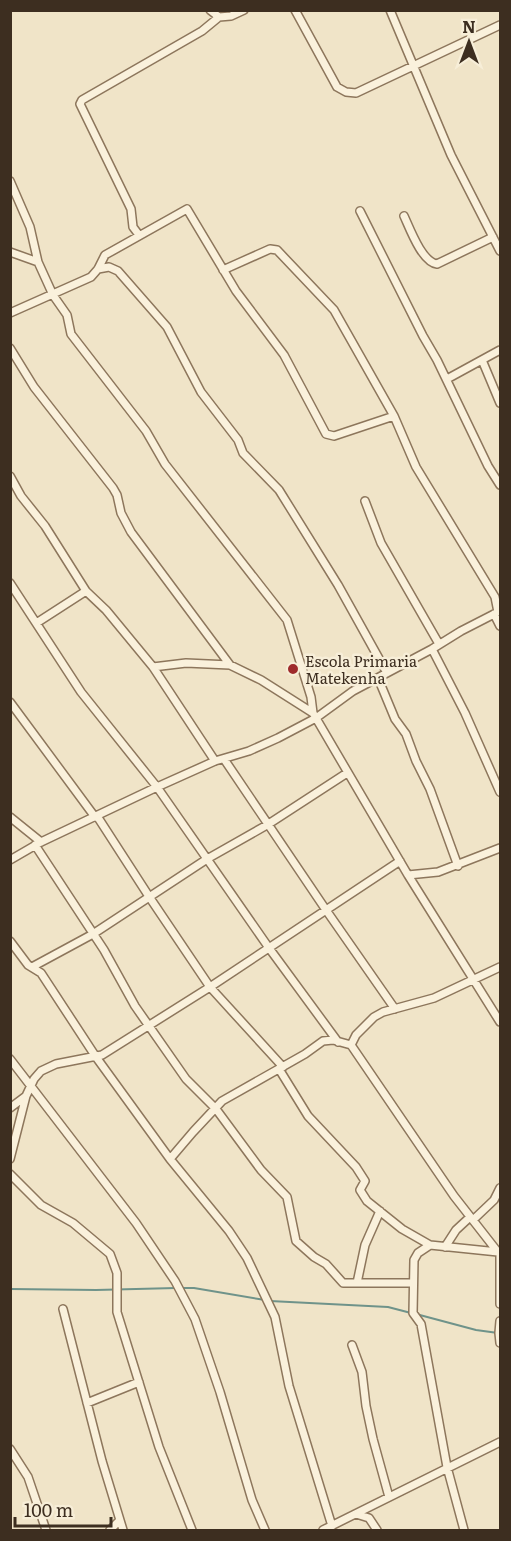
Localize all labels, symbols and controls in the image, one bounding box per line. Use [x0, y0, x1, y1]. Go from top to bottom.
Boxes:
north arrow [439, 12, 499, 72]
text: N [462, 14, 476, 38]
place label: Escola Primaria Matekenha [305, 649, 418, 689]
marker: Escola Primaria Matekenha [286, 662, 300, 676]
scale bar [15, 1490, 111, 1528]
text: 100 m [24, 1496, 73, 1523]

